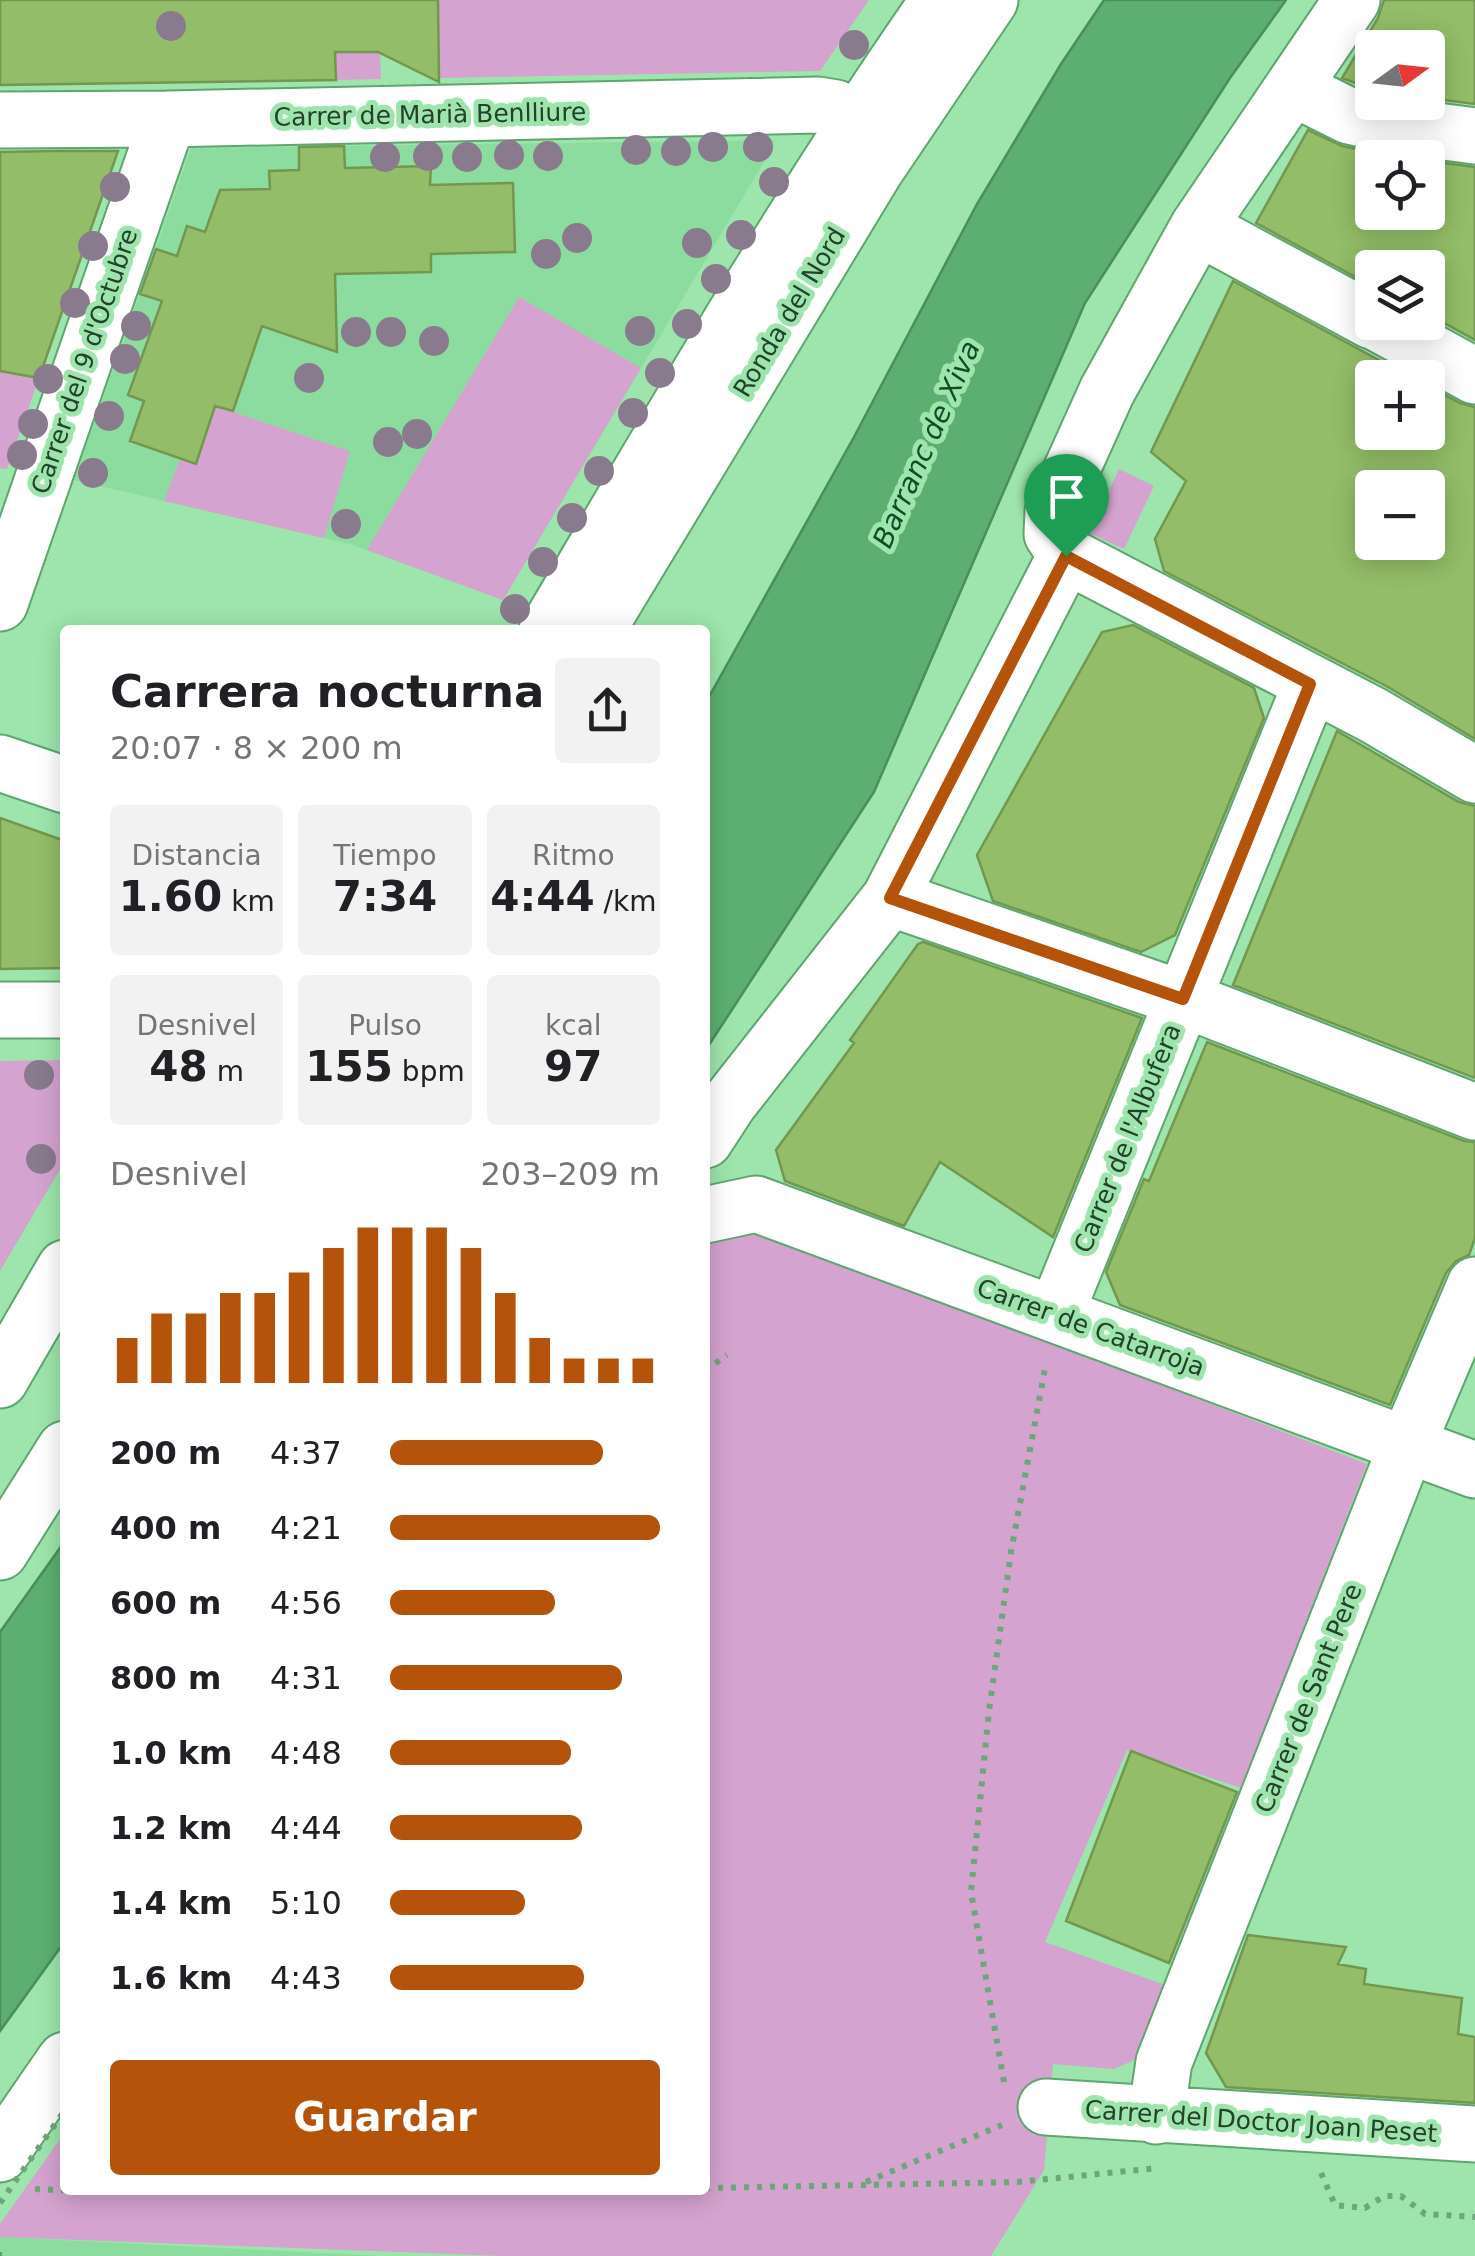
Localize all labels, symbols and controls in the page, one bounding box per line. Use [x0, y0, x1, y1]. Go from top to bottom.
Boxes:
north arrow [1355, 30, 1445, 120]
map controls [1355, 30, 1445, 560]
street label: Carrer de Marià Benlliure [273, 97, 587, 132]
button: locate [1355, 140, 1445, 230]
street label: Ronda del Nord [727, 222, 851, 402]
street label: Carrer del 9 d'Octubre [25, 225, 144, 498]
button: layers [1355, 250, 1445, 340]
water label: Barranc de Xiva [866, 336, 987, 553]
button: + [1355, 360, 1445, 450]
pin [1024, 454, 1109, 557]
icon: arrive [1039, 469, 1094, 524]
button: − [1355, 470, 1445, 560]
button: share [555, 658, 660, 763]
text: Carrera nocturna [110, 665, 544, 718]
text: 20:07 · 8 × 200 m [110, 729, 403, 767]
text: Distancia [132, 839, 262, 872]
text: Tiempo [333, 839, 437, 872]
text: Ritmo [532, 839, 615, 872]
text: 1.60 [119, 872, 222, 921]
text: 7:34 [333, 872, 437, 921]
text: 4:44 [490, 872, 595, 921]
text: km [222, 885, 275, 918]
text: /km [595, 885, 656, 918]
text: Desnivel [136, 1009, 257, 1042]
text: Pulso [348, 1009, 422, 1042]
text: kcal [545, 1009, 602, 1042]
street label: Carrer de l'Albufera [1068, 1019, 1187, 1257]
text: 48 [149, 1042, 208, 1091]
text: 155 [305, 1042, 393, 1091]
text: 97 [544, 1042, 603, 1091]
text: m [208, 1055, 244, 1088]
text: bpm [393, 1055, 465, 1088]
text: Desnivel [110, 1155, 248, 1193]
text: 203–209 m [481, 1155, 660, 1193]
street label: Carrer de Catarroja [973, 1273, 1209, 1382]
text: 200 m [110, 1434, 221, 1472]
text: 4:37 [270, 1434, 342, 1472]
text: 400 m [110, 1509, 221, 1547]
text: 4:21 [270, 1509, 342, 1547]
street label: Carrer de Sant Pere [1249, 1579, 1368, 1817]
text: 600 m [110, 1584, 221, 1622]
text: 4:56 [270, 1584, 342, 1622]
text: 800 m [110, 1659, 221, 1697]
text: 4:31 [270, 1659, 342, 1697]
text: 1.0 km [110, 1734, 232, 1772]
text: 4:48 [270, 1734, 342, 1772]
text: 1.2 km [110, 1809, 232, 1847]
text: 4:44 [270, 1809, 342, 1847]
text: 1.4 km [110, 1884, 232, 1922]
text: 5:10 [270, 1884, 342, 1922]
text: 1.6 km [110, 1959, 232, 1997]
text: 4:43 [270, 1959, 342, 1997]
button: Guardar [110, 2060, 660, 2175]
street label: Carrer del Doctor Joan Peset [1084, 2095, 1438, 2148]

